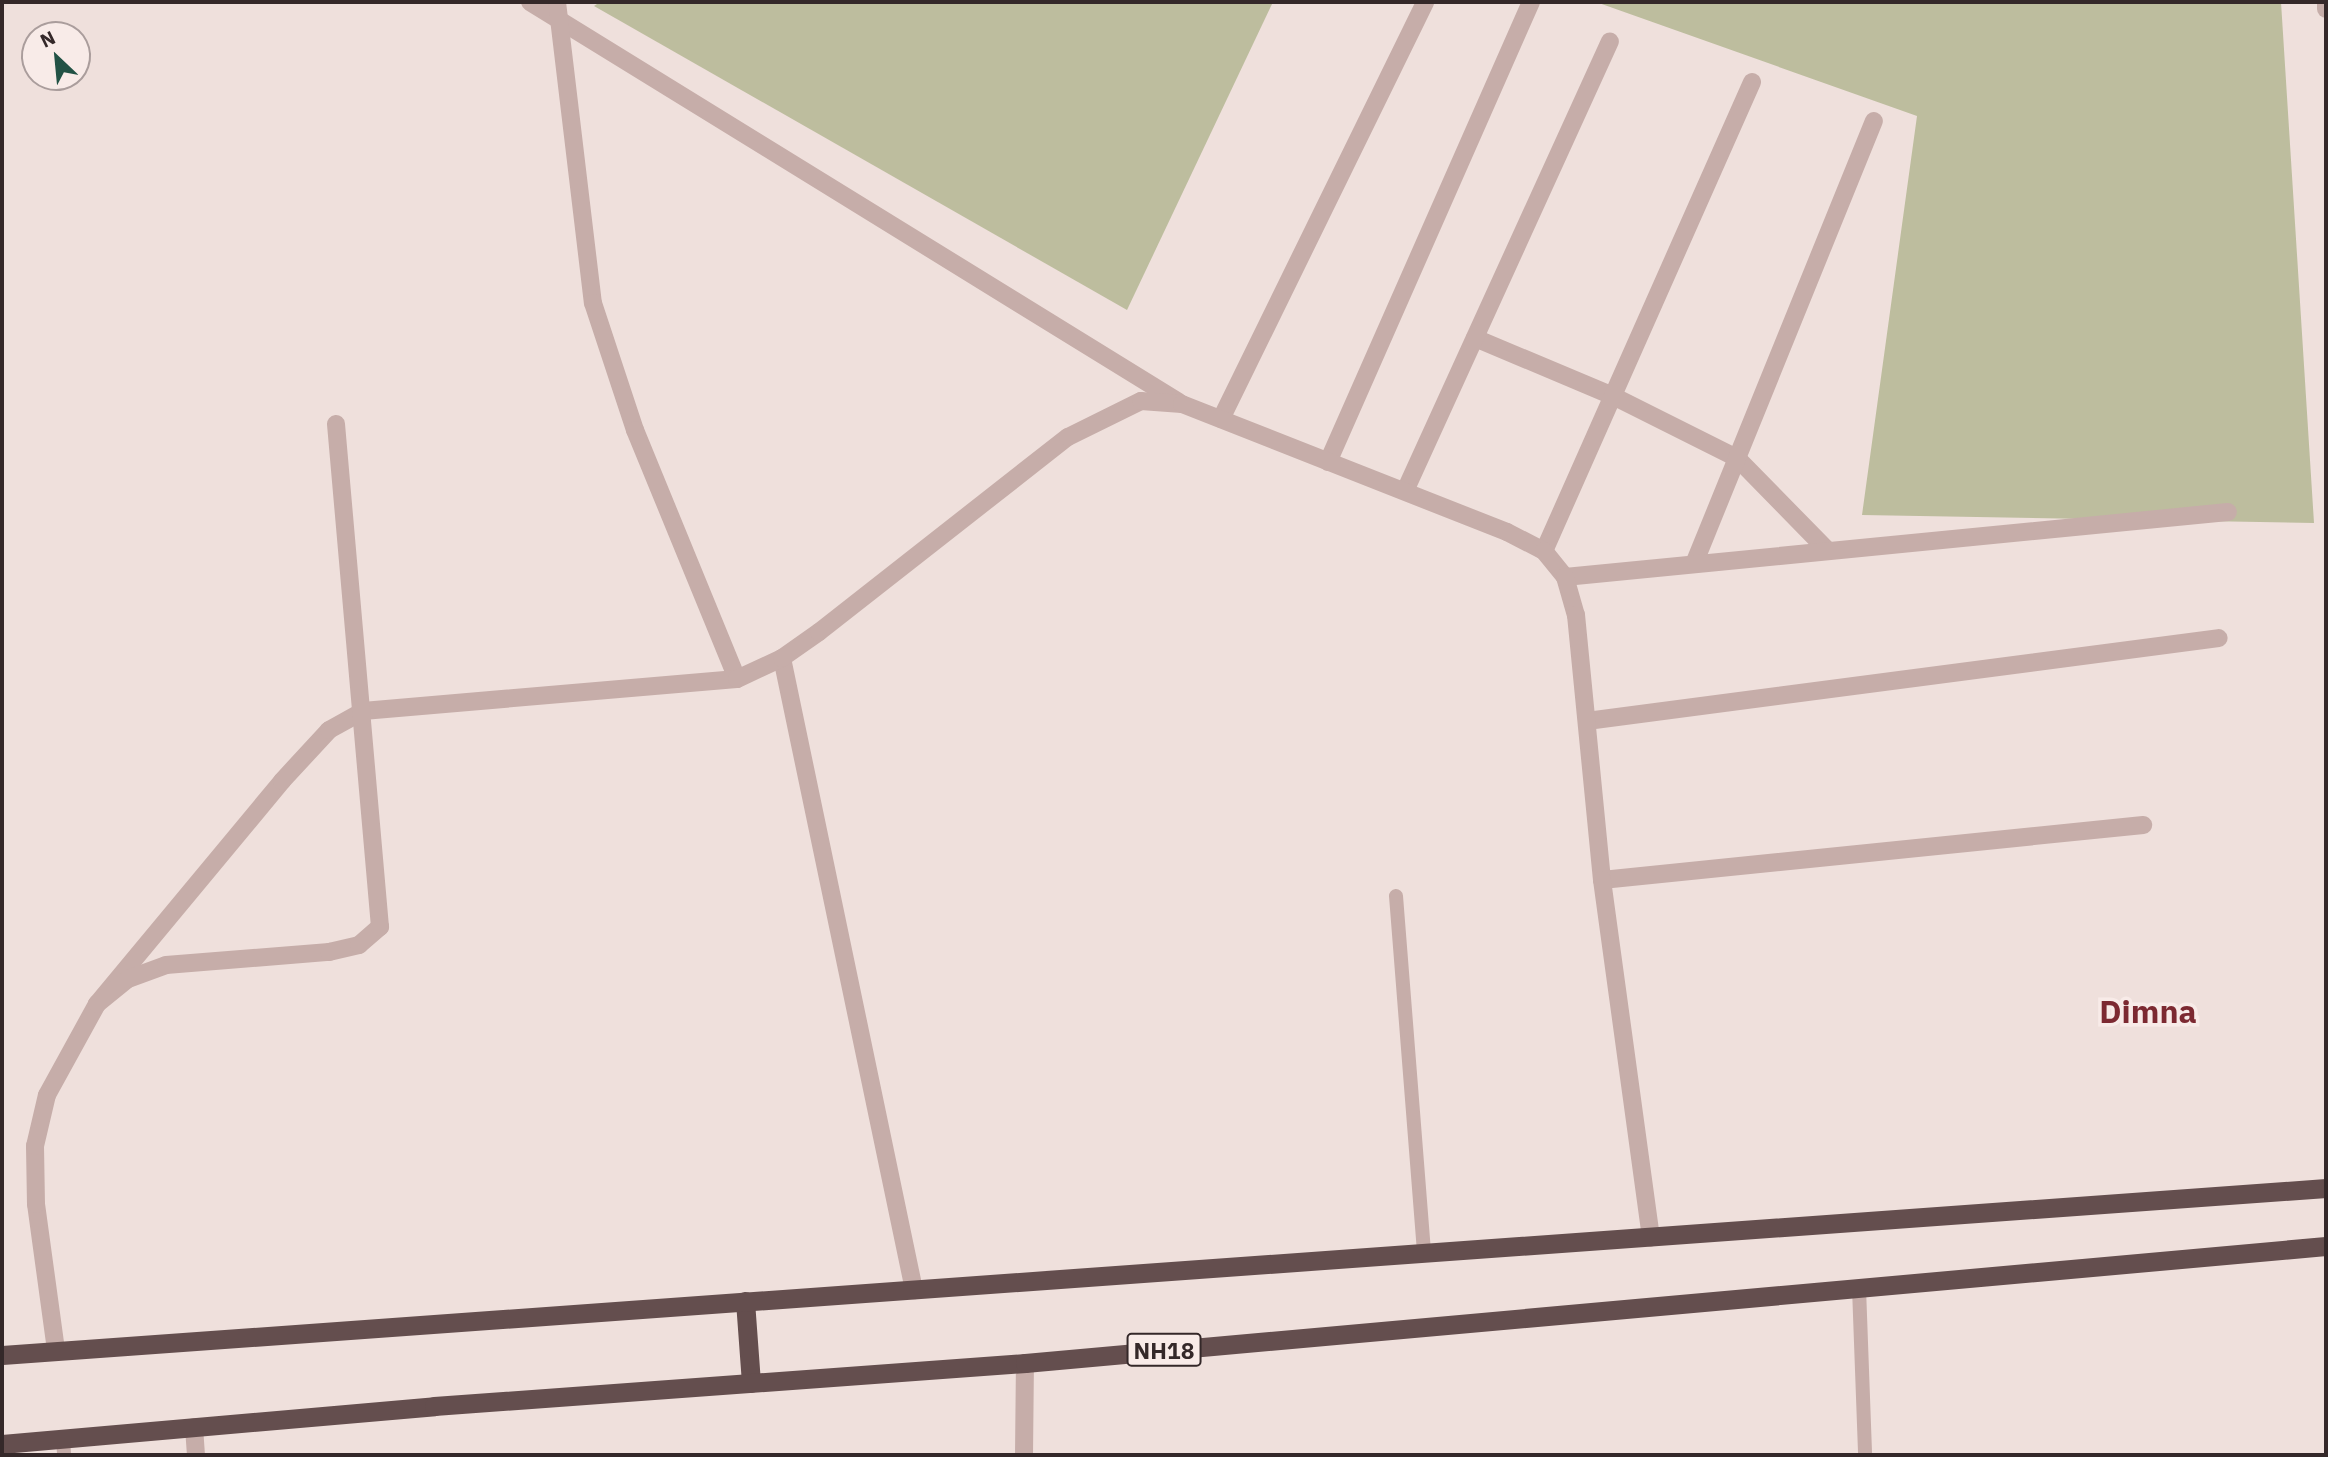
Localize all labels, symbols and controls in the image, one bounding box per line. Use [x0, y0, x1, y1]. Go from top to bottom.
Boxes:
north arrow [21, 21, 91, 91]
text: N [36, 25, 59, 53]
district label: Dimna [2099, 992, 2197, 1030]
road number: NH18 [1126, 1330, 1202, 1370]

